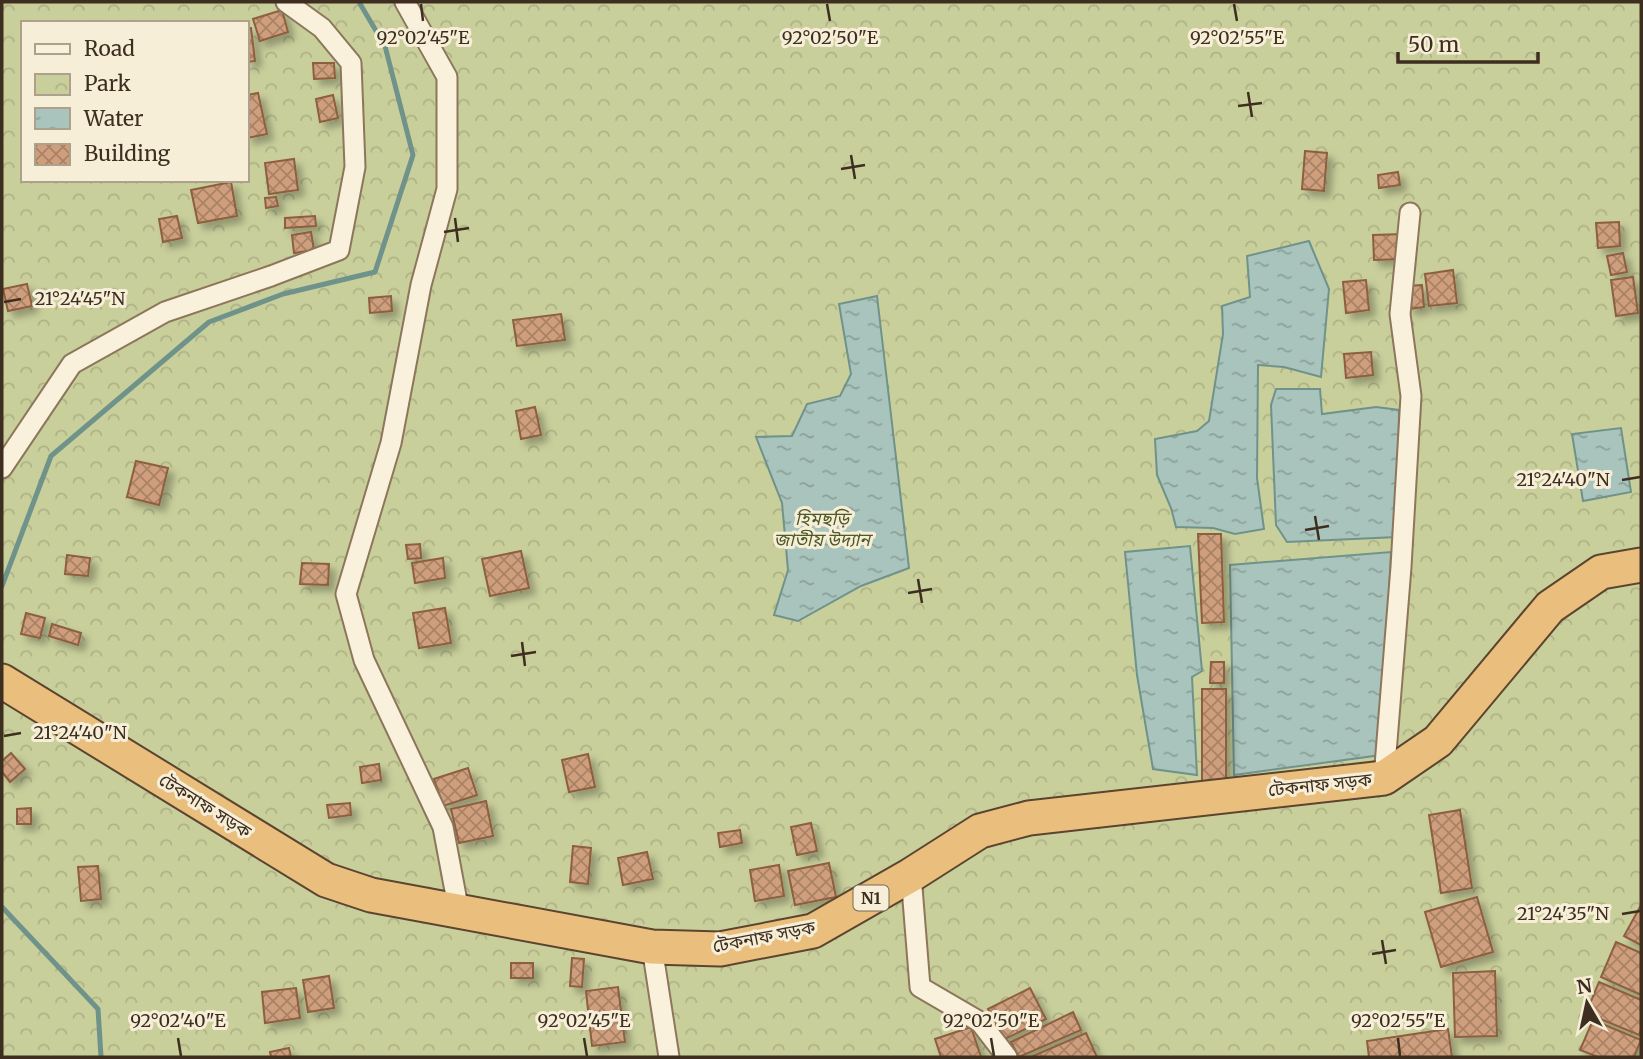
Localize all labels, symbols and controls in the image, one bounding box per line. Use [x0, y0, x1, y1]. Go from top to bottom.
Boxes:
legend [21, 21, 248, 182]
scale bar [1398, 21, 1538, 65]
text: 92°02'45"E [377, 26, 470, 49]
text: 92°02'50"E [782, 26, 879, 49]
text: 92°02'55"E [1190, 26, 1285, 49]
text: 50 m [1408, 31, 1459, 58]
text: Road [84, 35, 135, 62]
text: Park [84, 70, 131, 97]
text: Water [83, 105, 143, 132]
text: Building [84, 140, 171, 167]
text: 21°24'45"N [35, 287, 125, 310]
text: 21°24'40"N [1516, 468, 1610, 491]
park label: হিমছড়ি জাতীয় উদ্যান [774, 507, 873, 551]
text: 21°24'40"N [33, 721, 127, 744]
street label: টেকনাফ সড়ক [155, 768, 256, 843]
street label: টেকনাফ সড়ক [1267, 768, 1373, 801]
road number: N1 [854, 885, 888, 910]
text: 21°24'35"N [1517, 902, 1609, 925]
street label: টেকনাফ সড়ক [711, 915, 818, 958]
north arrow [1552, 968, 1622, 1038]
text: N [1575, 973, 1594, 999]
text: 92°02'40"E [130, 1009, 226, 1032]
text: 92°02'45"E [538, 1009, 631, 1032]
text: 92°02'50"E [943, 1009, 1040, 1032]
text: 92°02'55"E [1351, 1009, 1446, 1032]

